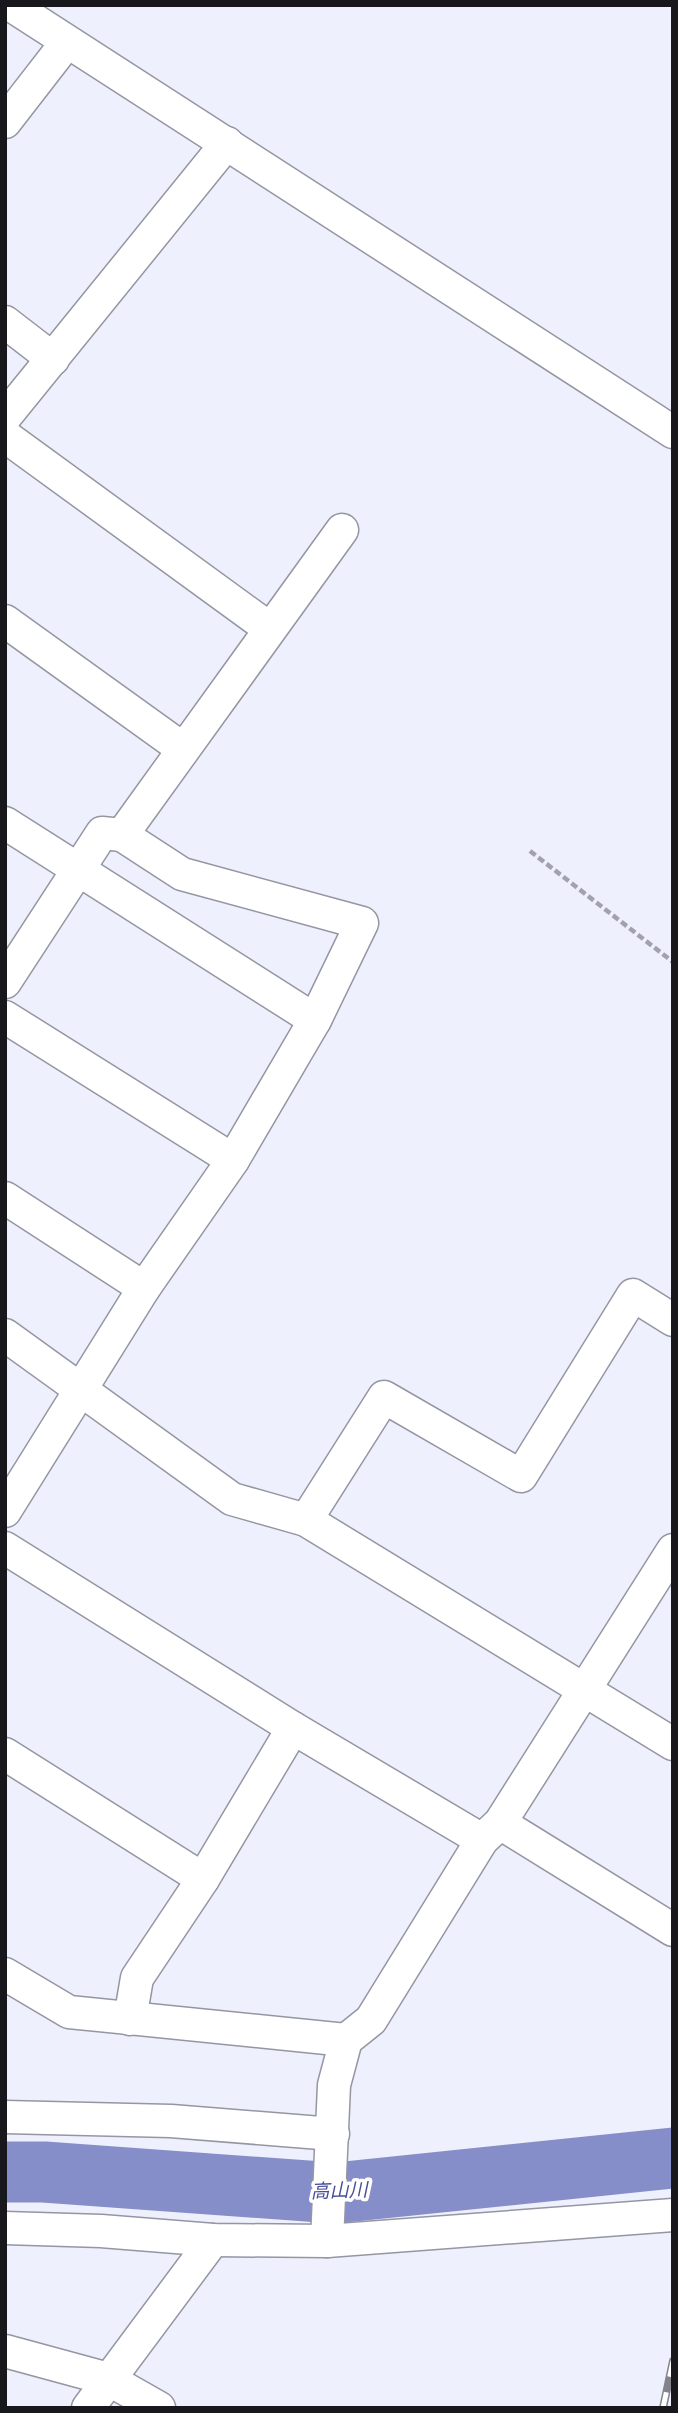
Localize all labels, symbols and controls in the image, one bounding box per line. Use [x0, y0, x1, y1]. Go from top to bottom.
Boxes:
water label: 高山川 [310, 2177, 370, 2203]

